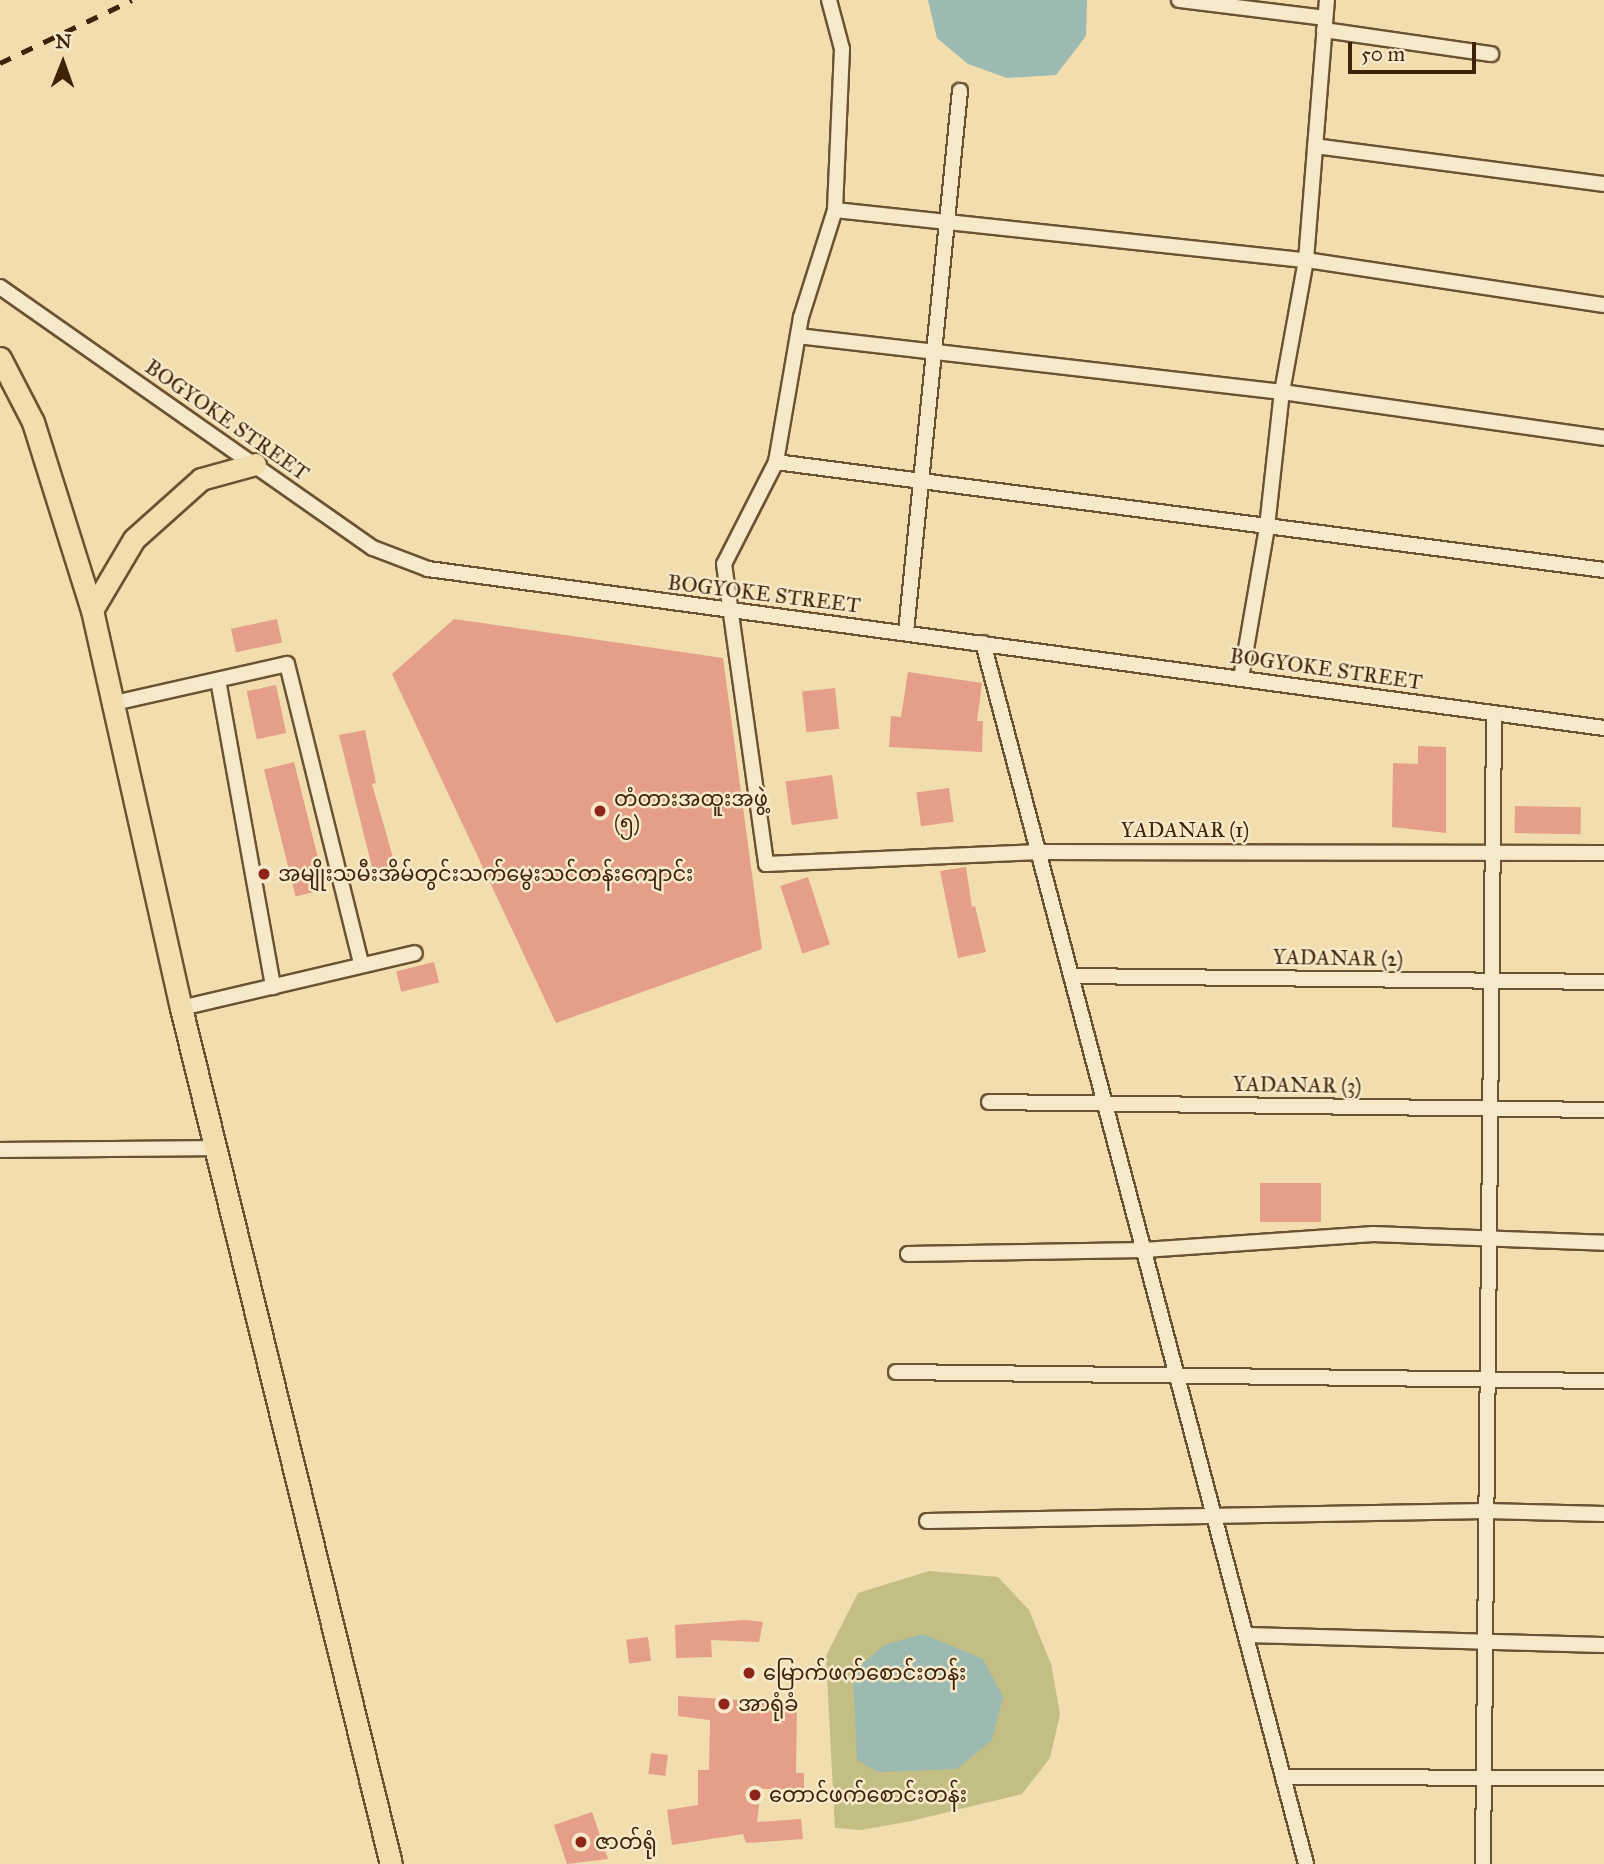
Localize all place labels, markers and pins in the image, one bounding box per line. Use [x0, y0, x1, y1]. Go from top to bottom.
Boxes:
place label: တံတားအထူးအဖွဲ့ (၅) [614, 786, 768, 836]
marker: တံတားအထူးအဖွဲ့ (၅) [592, 803, 608, 819]
place label: အမျိုးသမီးအိမ်တွင်းသက်မွေးသင်တန်းကျောင်း [278, 861, 693, 887]
marker: အမျိုးသမီးအိမ်တွင်းသက်မွေးသင်တန်းကျောင်း [256, 866, 272, 882]
place label: မြောက်ဖက်စောင်းတန်း [763, 1660, 966, 1686]
marker: မြောက်ဖက်စောင်းတန်း [741, 1665, 757, 1681]
place label: အာရုံခံ [738, 1691, 798, 1717]
marker: အာရုံခံ [716, 1696, 732, 1712]
place label: တောင်ဖက်စောင်းတန်း [769, 1782, 967, 1808]
marker: တောင်ဖက်စောင်းတန်း [747, 1787, 763, 1803]
place label: ဇာတ်ရုံ [595, 1829, 657, 1855]
marker: ဇာတ်ရုံ [573, 1834, 589, 1850]

